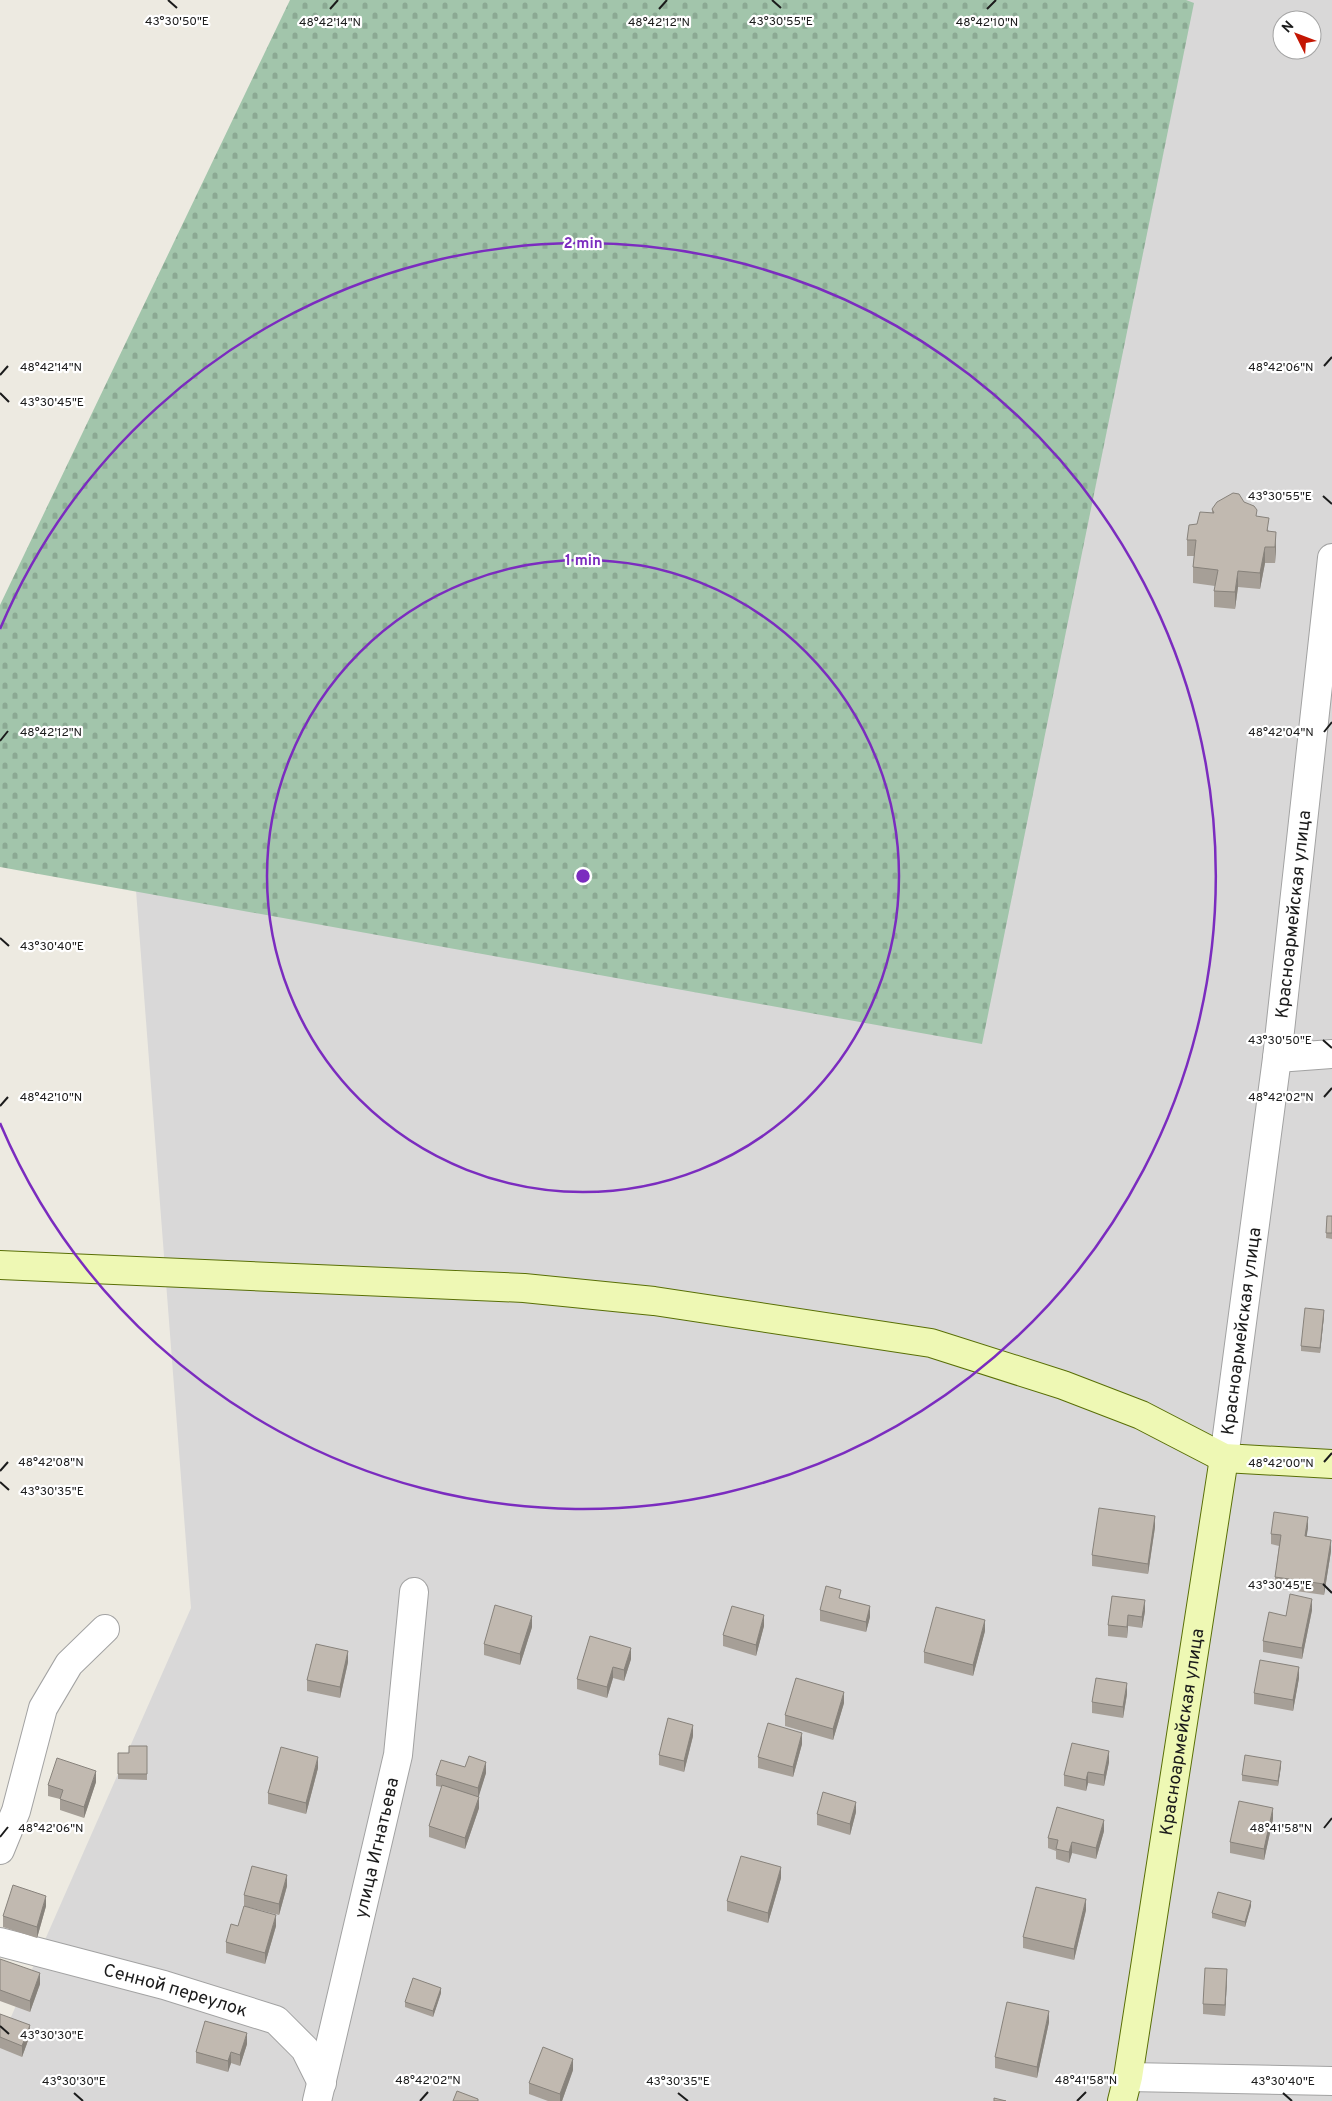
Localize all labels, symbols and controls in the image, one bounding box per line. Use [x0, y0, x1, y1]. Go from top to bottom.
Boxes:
north arrow [1272, 10, 1322, 60]
text: 43°30'50"E [145, 14, 209, 30]
text: 43°30'55"E [749, 14, 813, 30]
text: 48°42'14"N [299, 15, 361, 31]
text: 48°42'12"N [628, 15, 690, 31]
text: 48°42'10"N [956, 15, 1018, 31]
text: N [1279, 18, 1298, 37]
text: 2 min [563, 235, 603, 254]
text: 48°42'14"N [20, 360, 82, 376]
text: 48°42'06"N [1248, 360, 1314, 376]
text: 43°30'45"E [20, 395, 84, 411]
text: 43°30'55"E [1248, 489, 1312, 505]
text: 1 min [565, 552, 601, 571]
text: 48°42'12"N [20, 725, 82, 741]
text: 48°42'04"N [1248, 725, 1314, 741]
street label: Красноармейская улица [1271, 809, 1317, 1020]
centre of rings [574, 867, 592, 885]
text: 43°30'40"E [20, 939, 84, 955]
text: 43°30'50"E [1248, 1033, 1312, 1049]
text: 48°42'10"N [20, 1090, 82, 1106]
text: 48°42'02"N [1248, 1090, 1314, 1106]
street label: Красноармейская улица [1217, 1226, 1267, 1437]
text: 48°42'08"N [18, 1455, 84, 1471]
text: 48°42'00"N [1248, 1456, 1314, 1472]
text: 43°30'35"E [20, 1484, 84, 1500]
text: 43°30'45"E [1248, 1578, 1312, 1594]
street label: Красноармейская улица [1156, 1627, 1210, 1837]
street label: улица Игнатьева [350, 1775, 405, 1921]
text: 48°42'06"N [18, 1821, 84, 1837]
text: 48°41'58"N [1250, 1821, 1312, 1837]
street label: Сенной переулок [101, 1960, 250, 2023]
text: 43°30'30"E [20, 2028, 84, 2044]
text: 48°42'02"N [395, 2073, 461, 2089]
text: 48°41'58"N [1055, 2073, 1117, 2089]
text: 43°30'30"E [42, 2074, 106, 2090]
text: 43°30'35"E [646, 2074, 710, 2090]
text: 43°30'40"E [1251, 2074, 1315, 2090]

